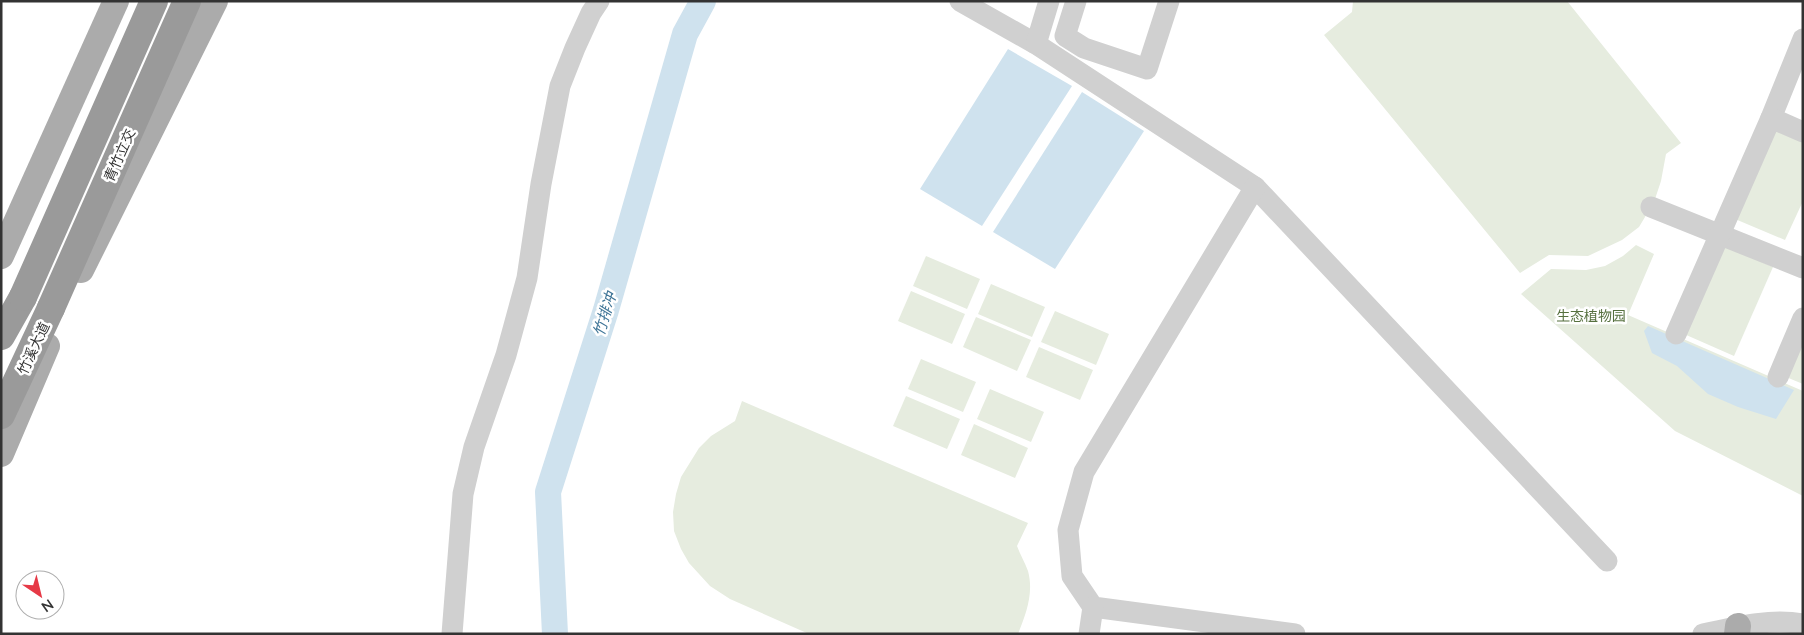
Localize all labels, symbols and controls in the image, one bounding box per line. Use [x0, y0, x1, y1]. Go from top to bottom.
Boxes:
street label: 青竹立交 [100, 126, 138, 184]
water label: 竹排冲 [589, 288, 620, 338]
park label: 生态植物园 [1556, 307, 1626, 324]
street label: 竹溪大道 [13, 319, 53, 377]
north arrow [15, 570, 65, 620]
text: N [38, 596, 57, 616]

